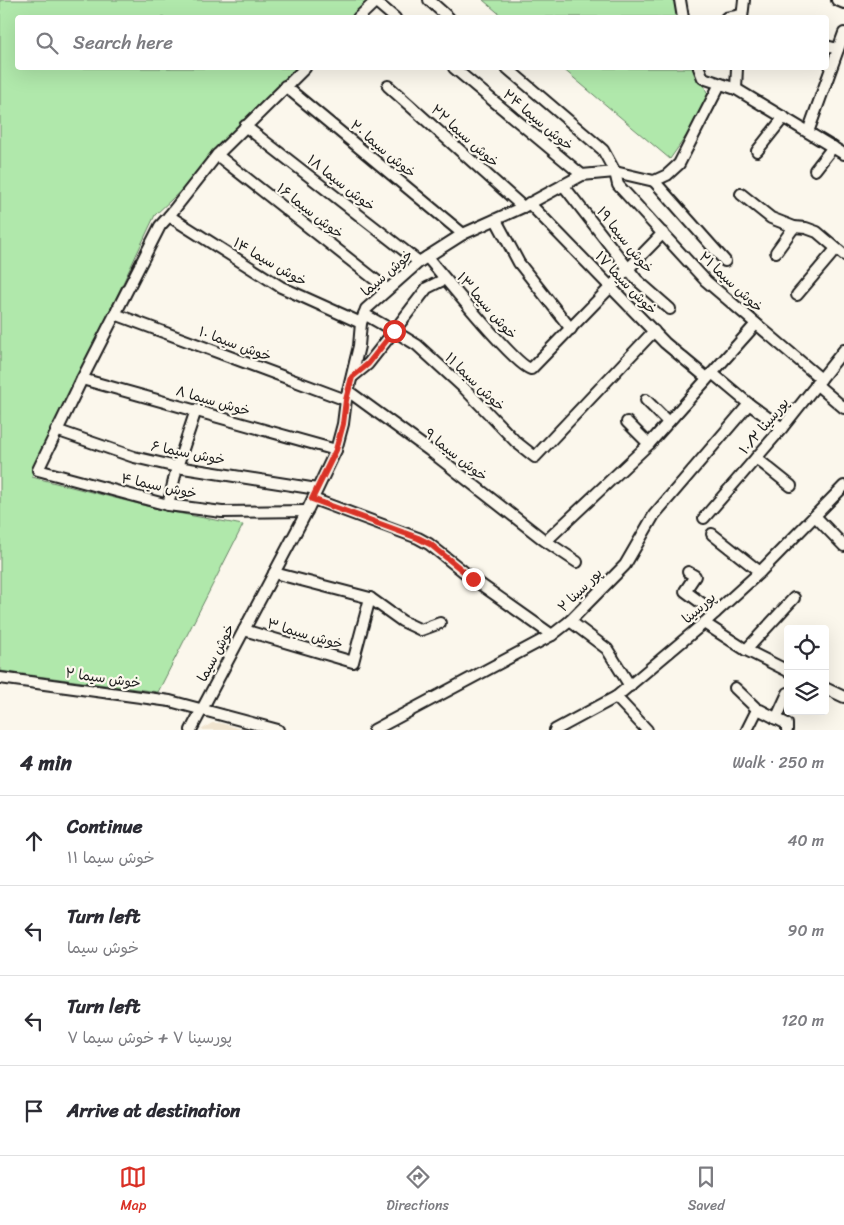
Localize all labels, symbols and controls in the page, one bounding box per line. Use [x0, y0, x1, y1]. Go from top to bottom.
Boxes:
search box [15, 15, 829, 70]
text: Search here [73, 26, 173, 59]
icon: search [33, 29, 61, 57]
street label: خوش سیما ۲۴ [497, 83, 579, 157]
street label: خوش سیما ۲۲ [425, 98, 505, 174]
street label: خوش سیما ۲۰ [344, 114, 422, 184]
street label: خوش سیما ۱۸ [301, 148, 381, 218]
street label: خوش سیما ۱۶ [271, 176, 349, 246]
street label: خوش سیما ۱۹ [590, 201, 660, 279]
street label: خوش سیما ۱۴ [228, 231, 312, 293]
street label: خوش سیما [355, 243, 419, 303]
street label: خوش سیما ۱۷ [589, 245, 663, 321]
street label: خوش سیما ۲۱ [693, 245, 769, 319]
street label: خوش سیما ۱۳ [450, 266, 524, 346]
street label: خوش سیما ۱۰ [195, 319, 275, 369]
route start [383, 320, 406, 343]
street label: خوش سیما ۱۱ [439, 346, 511, 418]
street label: خوش سیما ۸ [173, 378, 253, 424]
street label: پورسینا ۱۰/۲ [732, 392, 796, 460]
street label: خوش سیما ۹ [419, 422, 493, 488]
street label: خوش سیما ۶ [149, 434, 227, 472]
street label: خوش سیما ۴ [119, 466, 199, 506]
street label: پور سینا ۲ [552, 562, 608, 618]
route end [462, 568, 485, 591]
street label: پورسینا [676, 586, 722, 630]
street label: خوش سیما ۳ [264, 611, 346, 657]
street label: خوش سیما [190, 619, 242, 687]
map controls [784, 625, 829, 715]
button: locate [784, 625, 829, 670]
street label: خوش سیما ۲ [64, 660, 142, 696]
button: layers [784, 670, 829, 715]
text: 4 min [20, 744, 72, 782]
text: Walk · 250 m [732, 748, 824, 777]
text: Continue [67, 810, 143, 843]
text: 40 m [787, 826, 824, 855]
icon: ahead [20, 827, 48, 855]
text: خوش سیما ۱۱ [67, 843, 155, 872]
text: Turn left [67, 900, 140, 933]
text: 90 m [788, 916, 824, 945]
icon: left [20, 917, 48, 945]
text: خوش سیما [67, 933, 139, 962]
text: Turn left [67, 990, 140, 1023]
text: 120 m [781, 1006, 824, 1035]
icon: left [20, 1007, 48, 1035]
text: پورسینا ۷ + خوش سیما ۷ [67, 1023, 232, 1052]
text: Arrive at destination [67, 1094, 240, 1127]
icon: arrive [20, 1097, 48, 1125]
tab: Map [119, 1163, 147, 1218]
tab: Directions [386, 1163, 449, 1218]
tab: Saved [688, 1163, 725, 1218]

